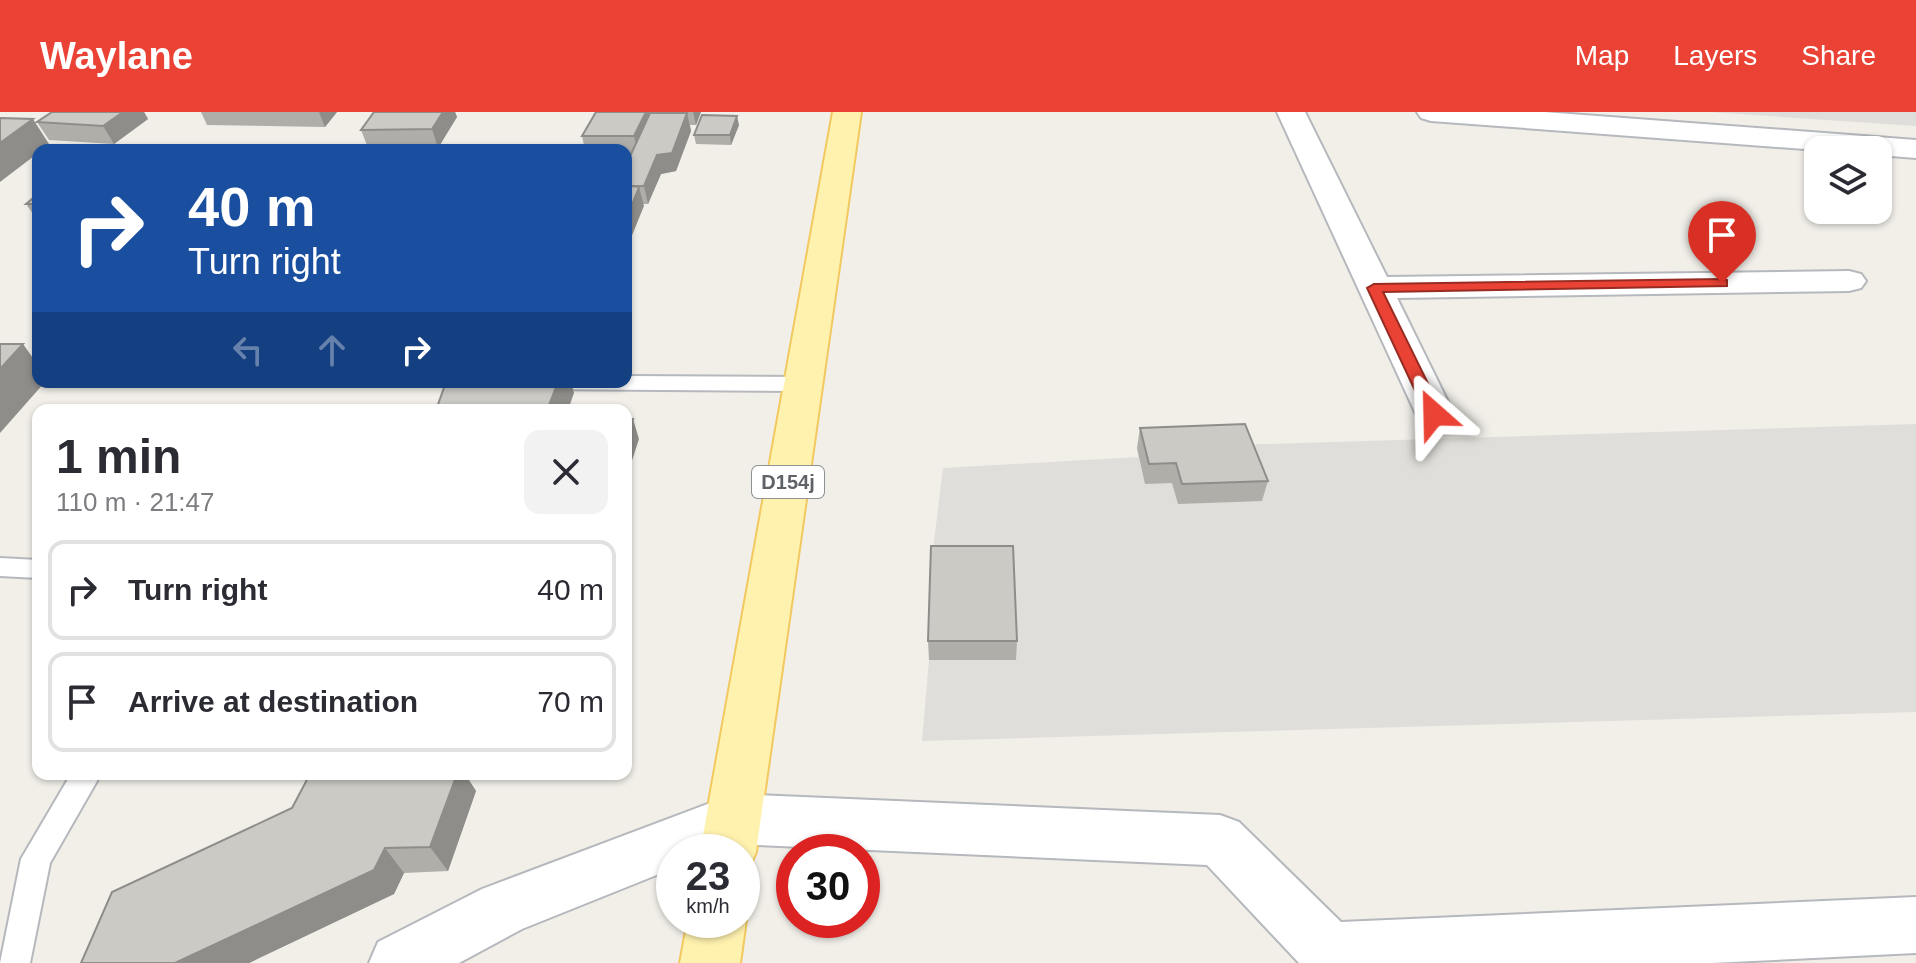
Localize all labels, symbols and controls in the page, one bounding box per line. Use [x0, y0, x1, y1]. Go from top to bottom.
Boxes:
text: Waylane [40, 35, 193, 77]
text: Map [1575, 40, 1629, 71]
text: Layers [1673, 40, 1757, 71]
text: Share [1801, 40, 1876, 71]
map controls [1804, 136, 1892, 224]
button: layers [1804, 136, 1892, 224]
text: 40 m [188, 175, 316, 238]
icon: right [56, 176, 160, 280]
pin [1688, 201, 1756, 283]
icon: arrive [1700, 213, 1744, 257]
text: Turn right [188, 241, 341, 282]
icon: left [226, 328, 270, 372]
icon: ahead [310, 328, 354, 372]
icon: right [394, 328, 438, 372]
position arrow [1392, 372, 1476, 456]
text: 1 min [56, 430, 181, 483]
button: close [524, 430, 608, 514]
road number: D154j [752, 466, 824, 498]
text: 110 m · 21:47 [56, 487, 215, 517]
icon: right [60, 568, 104, 612]
text: Turn right [128, 573, 267, 606]
text: 40 m [537, 573, 604, 606]
icon: arrive [60, 680, 104, 724]
text: Arrive at destination [128, 685, 418, 718]
text: 70 m [537, 685, 604, 718]
speed limit sign: 30 [776, 834, 880, 938]
text: 23 [686, 854, 730, 898]
text: km/h [686, 895, 730, 917]

